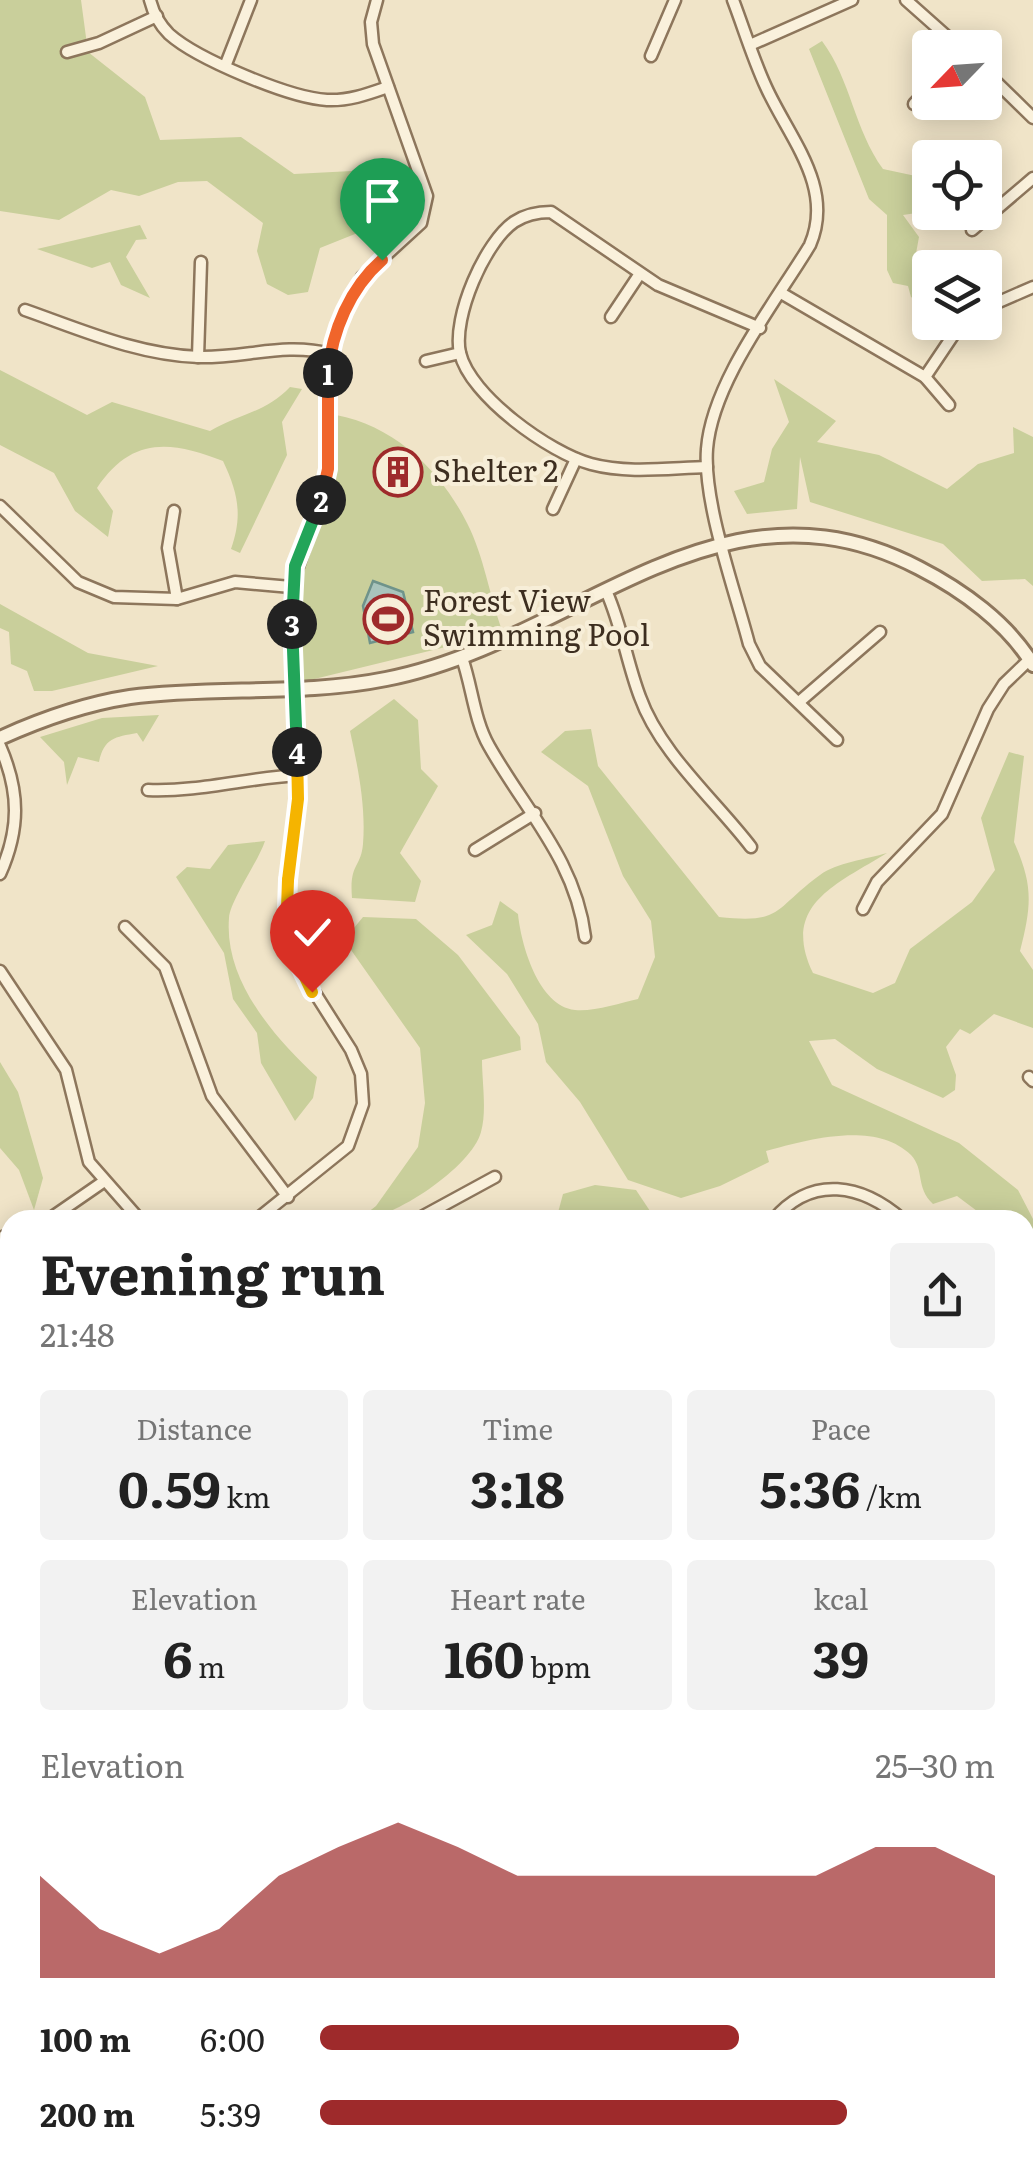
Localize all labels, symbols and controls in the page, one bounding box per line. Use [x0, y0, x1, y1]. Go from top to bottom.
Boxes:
north arrow [912, 30, 1002, 120]
map controls [912, 30, 1002, 340]
button: locate [912, 140, 1002, 230]
pin [340, 158, 425, 261]
icon: arrive [355, 173, 410, 228]
button: layers [912, 250, 1002, 340]
pin: 1 [303, 348, 353, 398]
text: 1 [322, 352, 334, 394]
building icon: Shelter 2 [372, 446, 424, 498]
place label: Shelter 2 [433, 447, 558, 491]
pin: 2 [296, 475, 346, 525]
text: 2 [313, 479, 329, 521]
place label: Forest View Swimming Pool [423, 577, 650, 655]
sports icon: Forest View Swimming Pool [362, 593, 414, 645]
pin: 3 [267, 599, 317, 649]
text: 3 [284, 603, 300, 645]
pin: 4 [272, 727, 322, 777]
text: 4 [289, 731, 305, 773]
pin [270, 890, 355, 993]
icon: check [285, 905, 340, 960]
text: Evening run [40, 1230, 385, 1312]
button: share [890, 1243, 995, 1348]
text: 21:48 [40, 1309, 115, 1357]
text: Distance [136, 1407, 252, 1449]
text: Time [482, 1407, 553, 1449]
text: Pace [811, 1407, 871, 1449]
text: 0.59 [118, 1449, 221, 1523]
text: 3:18 [470, 1449, 565, 1523]
text: 5:36 [760, 1449, 860, 1523]
text: km [221, 1475, 270, 1517]
text: /km [860, 1475, 922, 1517]
text: Elevation [131, 1577, 257, 1619]
text: Heart rate [450, 1577, 585, 1619]
text: kcal [813, 1577, 868, 1619]
text: 6 [163, 1619, 192, 1693]
text: 160 [444, 1619, 525, 1693]
text: 39 [813, 1619, 869, 1693]
text: m [192, 1645, 225, 1687]
text: bpm [525, 1645, 591, 1687]
text: Elevation [40, 1740, 185, 1788]
text: 25–30 m [875, 1740, 995, 1788]
text: 100 m [40, 2014, 131, 2062]
text: 6:00 [200, 2014, 265, 2062]
text: 200 m [40, 2089, 135, 2137]
text: 5:39 [200, 2089, 261, 2137]

